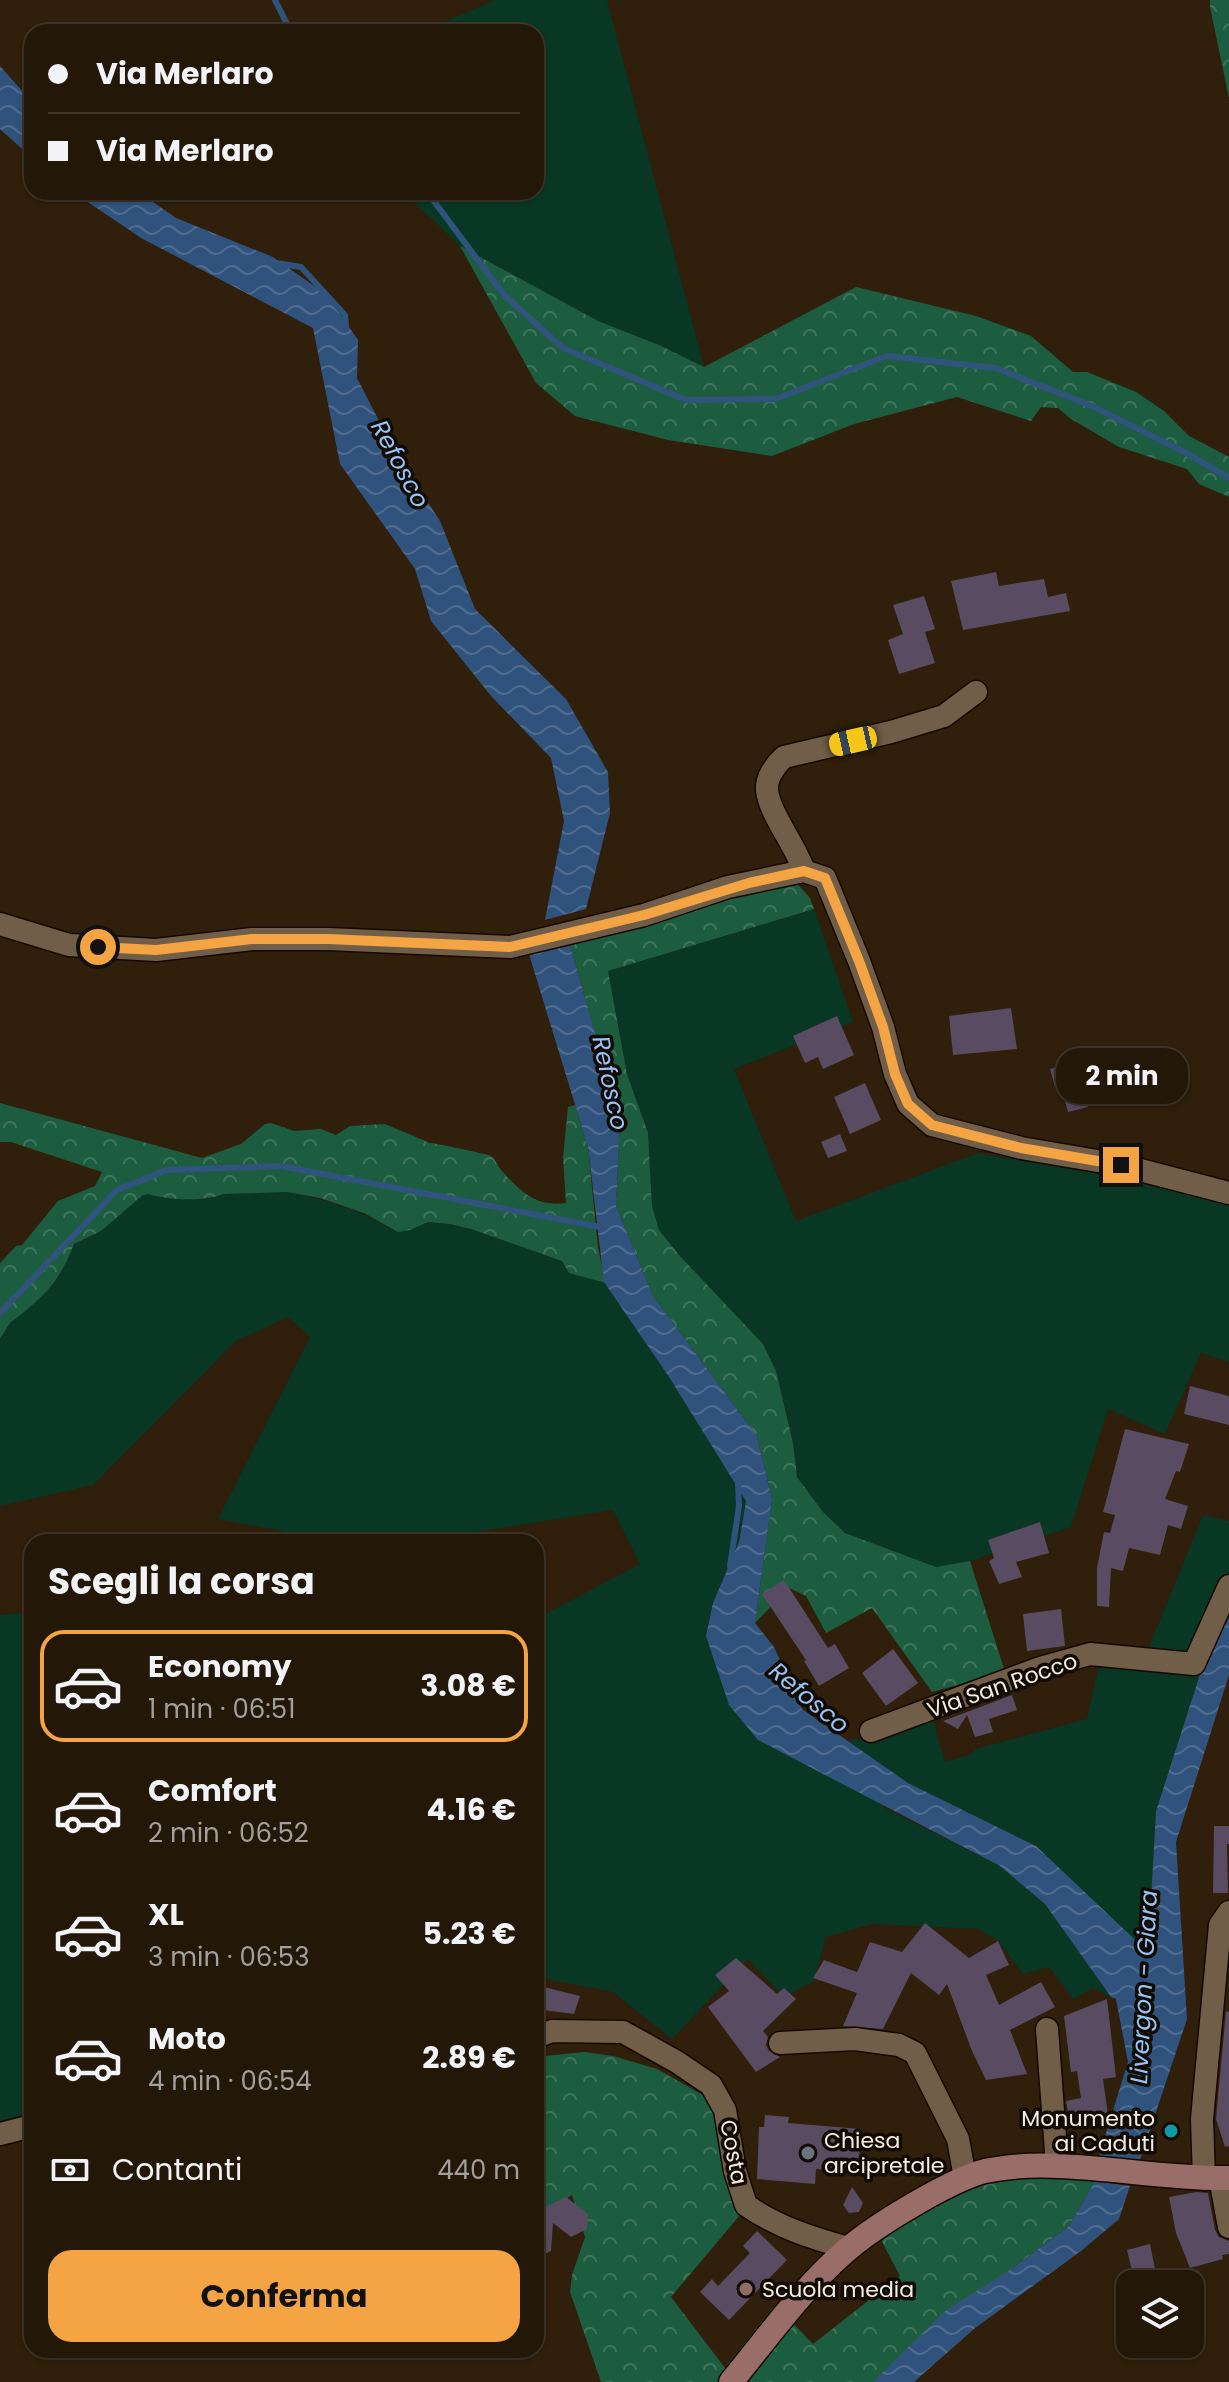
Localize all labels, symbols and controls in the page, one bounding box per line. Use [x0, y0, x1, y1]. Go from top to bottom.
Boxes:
text: Via Merlaro [96, 52, 274, 95]
text: Via Merlaro [96, 129, 274, 172]
water label: Refosco [364, 414, 437, 514]
car [827, 724, 879, 758]
route start [80, 929, 116, 965]
water label: Refosco [584, 1033, 637, 1133]
callout: 2 min [1055, 1049, 1187, 1105]
text: 2 min [1085, 1058, 1159, 1094]
route end [1103, 1147, 1139, 1183]
text: Scegli la corsa [48, 1556, 315, 1607]
text: Economy [148, 1645, 292, 1688]
street label: Via San Rocco [923, 1645, 1081, 1726]
icon: car [52, 1650, 124, 1722]
water label: Refosco [762, 1654, 856, 1741]
text: 3.08 € [420, 1664, 516, 1707]
text: 1 min · 06:51 [148, 1691, 296, 1727]
text: Comfort [148, 1769, 277, 1812]
icon: car [52, 1774, 124, 1846]
text: 4.16 € [427, 1788, 516, 1831]
text: 2 min · 06:52 [148, 1815, 309, 1851]
water label: Livergon - Giara [1122, 1889, 1165, 2085]
text: XL [148, 1893, 184, 1936]
icon: car [52, 1898, 124, 1970]
text: 5.23 € [423, 1912, 516, 1955]
text: 3 min · 06:53 [148, 1939, 310, 1975]
text: Moto [148, 2017, 226, 2060]
icon: car [52, 2022, 124, 2094]
text: 2.89 € [422, 2036, 516, 2079]
text: 4 min · 06:54 [148, 2063, 312, 2099]
place label: Monumento ai Caduti [1021, 2103, 1155, 2159]
street label: Costa [712, 2117, 755, 2187]
marker: Monumento ai Caduti [1162, 2122, 1180, 2140]
place label: Chiesa arcipretale [824, 2125, 945, 2181]
marker: Chiesa arcipretale [799, 2144, 817, 2162]
icon: cash [48, 2148, 92, 2192]
text: Contanti [112, 2148, 242, 2191]
text: 440 m [437, 2152, 520, 2188]
button: Conferma [48, 2250, 520, 2342]
map controls [1116, 2270, 1204, 2358]
button: layers [1116, 2270, 1204, 2358]
place label: Scuola media [762, 2274, 914, 2305]
marker: Scuola media [737, 2280, 755, 2298]

